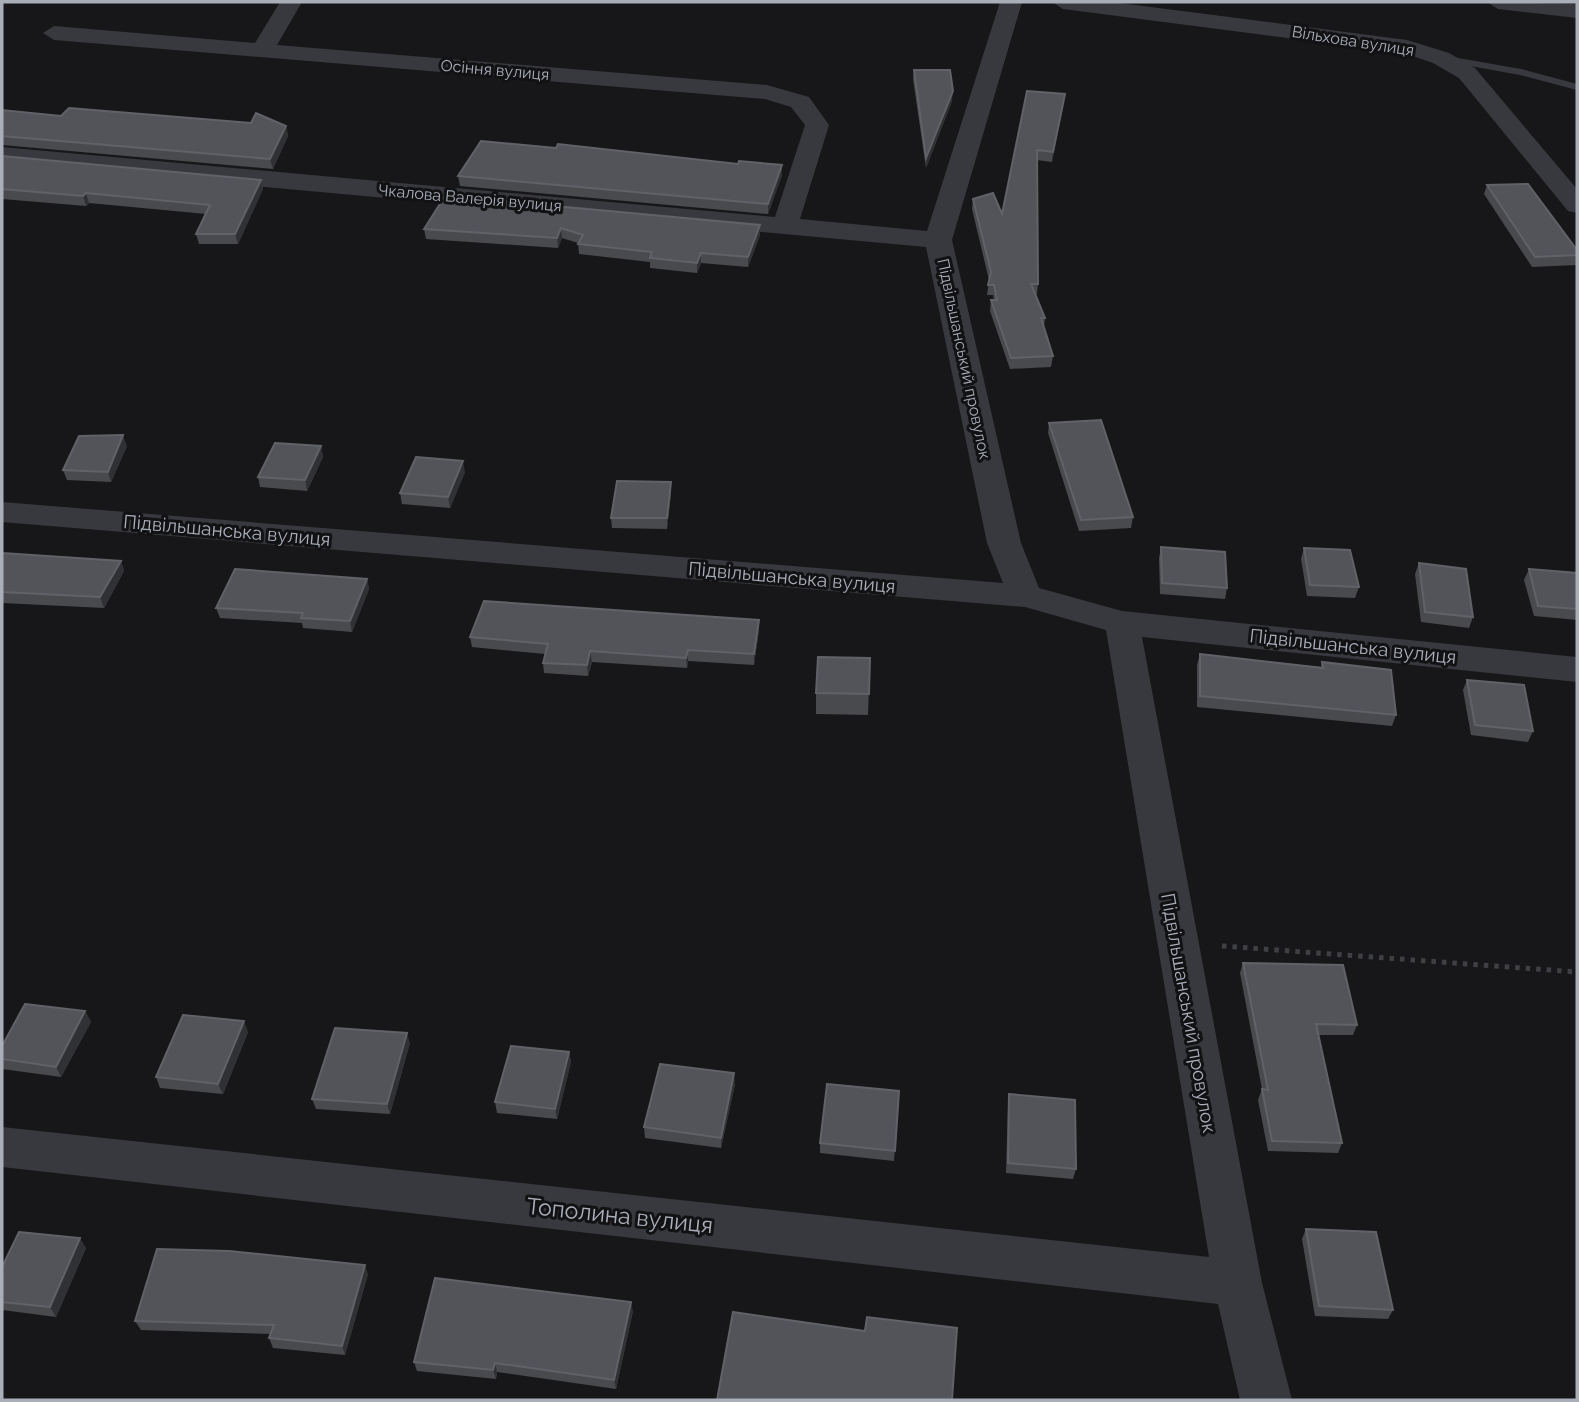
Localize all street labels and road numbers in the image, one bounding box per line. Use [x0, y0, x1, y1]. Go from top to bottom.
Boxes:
street label: Вільхова вулиця [1291, 22, 1415, 60]
street label: Осіння вулиця [440, 56, 550, 84]
street label: Чкалова Валерія вулиця [377, 181, 563, 215]
street label: Підвільшанський провулок [933, 257, 995, 461]
street label: Підвільшанська вулиця [122, 510, 332, 550]
street label: Підвільшанська вулиця [687, 557, 897, 597]
street label: Підвільшанська вулиця [1248, 624, 1458, 668]
street label: Підвільшанський провулок [1157, 891, 1221, 1135]
street label: Тополина вулиця [526, 1192, 714, 1238]

